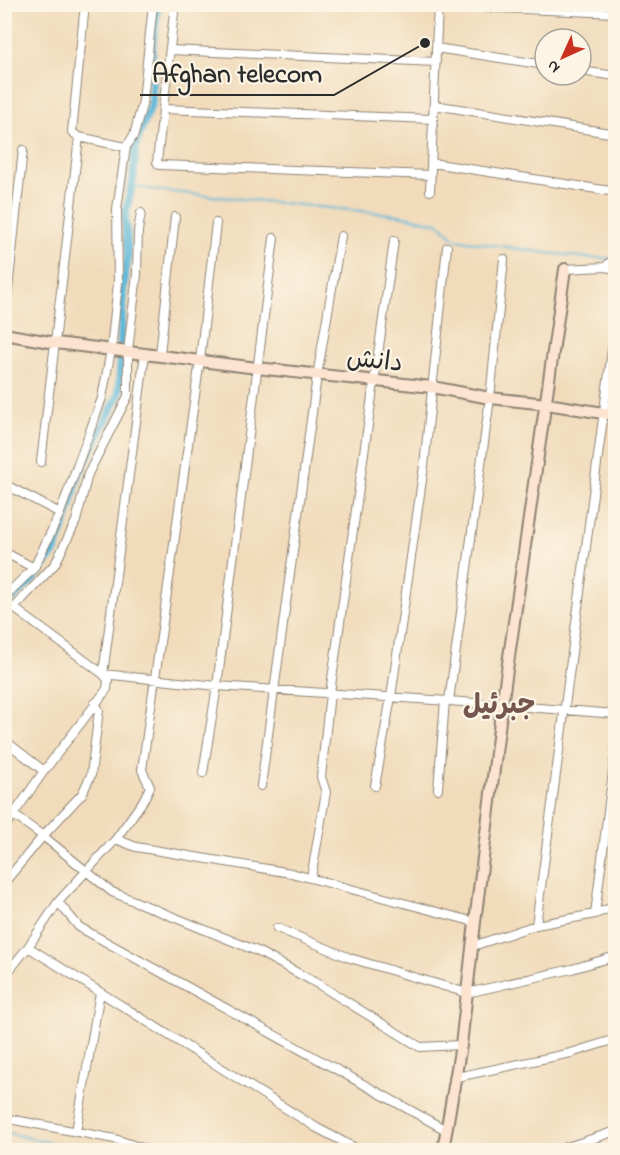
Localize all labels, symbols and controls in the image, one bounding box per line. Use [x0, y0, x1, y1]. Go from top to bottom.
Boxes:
north arrow [533, 27, 593, 87]
callout: Afghan telecom [140, 50, 334, 95]
text: N [541, 54, 566, 79]
text: Afghan telecom [152, 56, 322, 96]
street label: دانش [345, 340, 405, 384]
district label: جبرئیل [463, 687, 535, 726]

